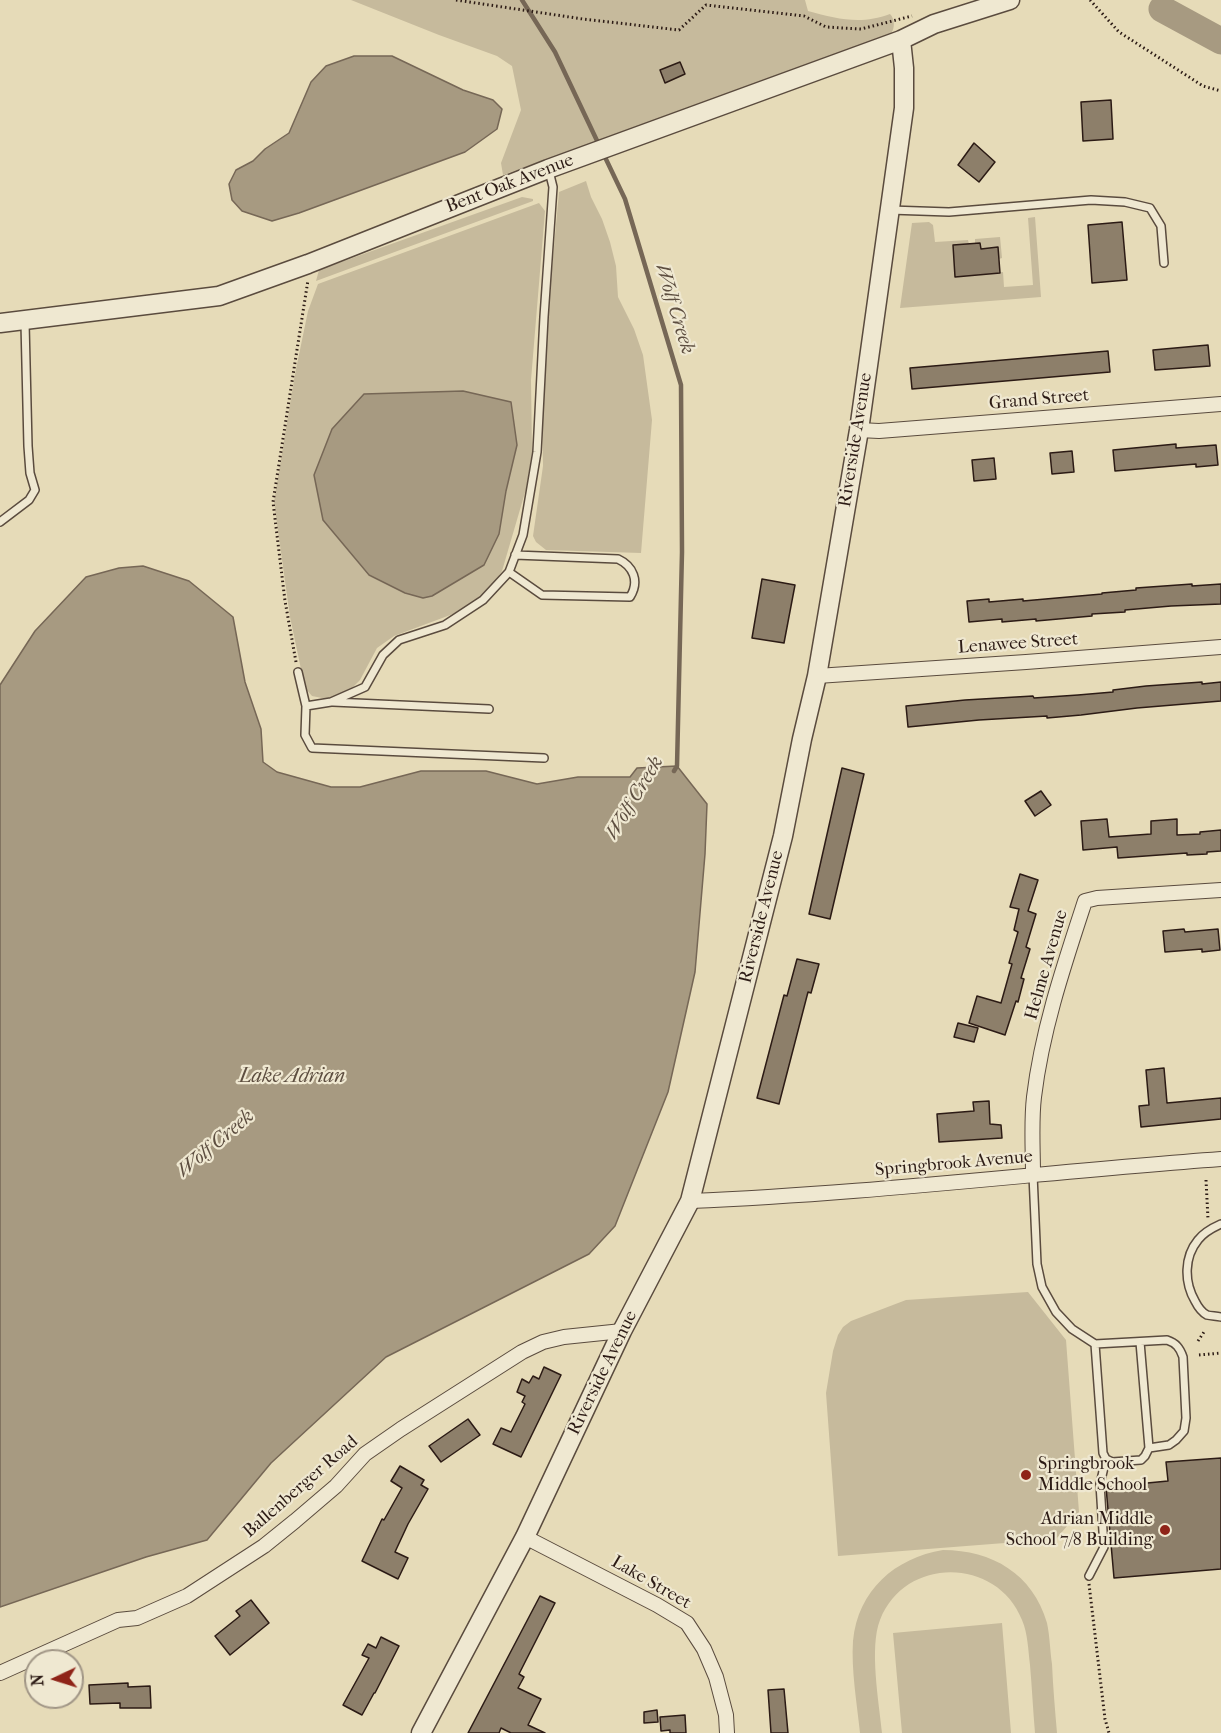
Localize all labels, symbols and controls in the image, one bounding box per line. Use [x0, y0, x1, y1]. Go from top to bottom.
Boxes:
street label: Bent Oak Avenue [443, 150, 577, 218]
water label: Wolf Creek [649, 261, 699, 357]
street label: Riverside Avenue [835, 371, 877, 509]
street label: Grand Street [988, 385, 1090, 415]
street label: Lenawee Street [957, 629, 1079, 659]
water label: Wolf Creek [601, 752, 669, 844]
street label: Riverside Avenue [735, 849, 789, 985]
street label: Helme Avenue [1021, 907, 1073, 1023]
water label: Lake Adrian [239, 1065, 345, 1089]
water label: Wolf Creek [173, 1105, 259, 1183]
street label: Springbrook Avenue [874, 1146, 1034, 1182]
street label: Riverside Avenue [564, 1307, 642, 1439]
street label: Ballenberger Road [239, 1431, 363, 1543]
place label: Springbrook Middle School [1038, 1454, 1147, 1496]
marker: Springbrook Middle School [1019, 1468, 1033, 1482]
place label: Adrian Middle School 7/8 Building [1006, 1509, 1153, 1552]
marker: Adrian Middle School 7/8 Building [1158, 1523, 1172, 1537]
street label: Lake Street [607, 1552, 695, 1614]
north arrow [24, 1649, 84, 1709]
text: N [28, 1673, 47, 1687]

